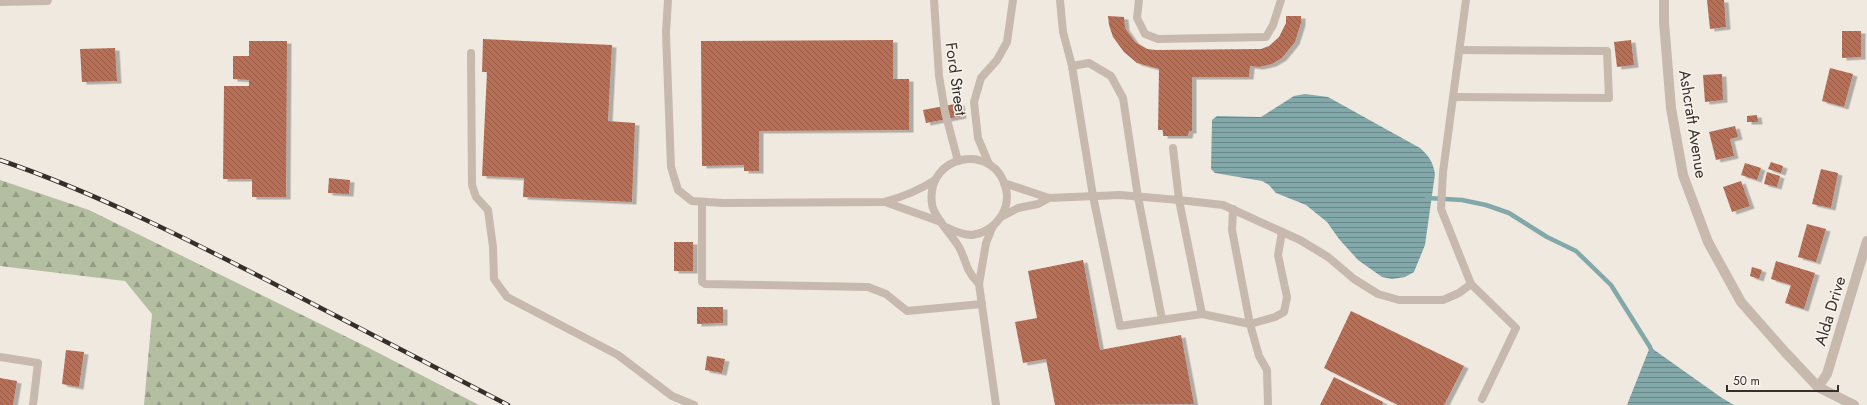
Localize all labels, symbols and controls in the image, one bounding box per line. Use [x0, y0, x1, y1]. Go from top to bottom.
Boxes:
street label: Ford Street [939, 41, 973, 117]
street label: Ashcraft Avenue [1673, 68, 1713, 180]
street label: Alda Drive [1809, 273, 1851, 349]
scale bar [1727, 367, 1838, 393]
text: 50 m [1733, 372, 1760, 390]

